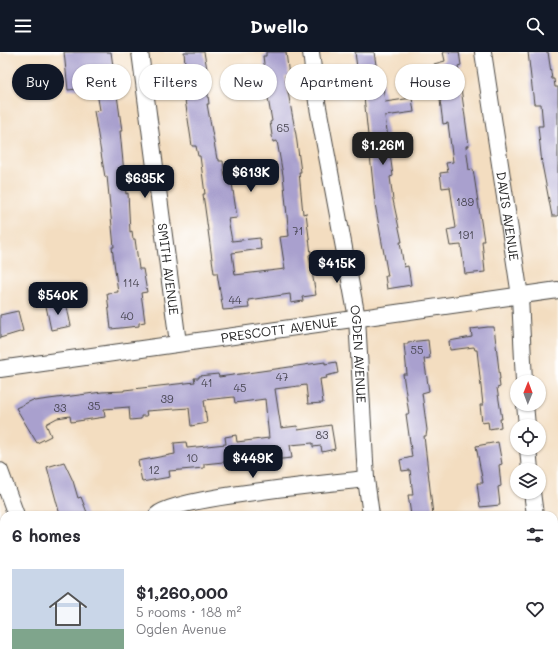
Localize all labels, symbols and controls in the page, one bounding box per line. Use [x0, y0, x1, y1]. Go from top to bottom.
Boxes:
text: Dwello [250, 14, 308, 38]
icon: menu [12, 15, 34, 37]
icon: search [524, 15, 546, 37]
chip: Buy [12, 64, 64, 100]
chip: Rent [72, 64, 131, 100]
chip: Filters [139, 64, 212, 100]
chip: New [220, 64, 277, 100]
chip: Apartment [285, 64, 387, 100]
chip: House [395, 64, 465, 100]
house number: 65 [276, 120, 290, 135]
pin: $1.26M [350, 132, 416, 166]
text: $1.26M [361, 136, 405, 153]
pin: $613K [223, 159, 279, 193]
text: $613K [232, 163, 270, 180]
pin: $635K [117, 165, 173, 199]
text: $635K [125, 169, 165, 186]
street label: DAVIS AVENUE [493, 170, 524, 262]
house number: 189 [456, 194, 475, 209]
street label: SMITH AVENUE [154, 222, 183, 316]
house number: 71 [292, 223, 304, 238]
house number: 191 [458, 227, 474, 242]
pin: $415K [309, 250, 365, 284]
text: $415K [318, 254, 356, 271]
house number: 114 [123, 275, 140, 290]
pin: $540K [30, 282, 86, 316]
text: $540K [38, 286, 78, 303]
house number: 44 [229, 292, 242, 307]
street label: OGDEN AVENUE [347, 303, 371, 404]
house number: 40 [120, 308, 134, 323]
street label: PRESCOTT AVENUE [220, 312, 339, 346]
house number: 55 [411, 342, 423, 357]
house number: 47 [276, 369, 288, 384]
house number: 41 [201, 375, 213, 390]
north arrow [510, 375, 546, 411]
map controls [510, 375, 546, 499]
house number: 45 [234, 380, 246, 395]
house number: 39 [161, 391, 174, 406]
house number: 35 [88, 398, 100, 413]
house number: 33 [54, 400, 67, 415]
button: locate [510, 419, 546, 455]
house number: 83 [315, 427, 329, 442]
pin: $449K [225, 445, 281, 479]
text: $449K [233, 449, 273, 466]
house number: 10 [186, 450, 198, 465]
house number: 12 [148, 462, 160, 477]
button: layers [510, 463, 546, 499]
text: 6 homes [12, 524, 81, 546]
icon: filters [524, 524, 546, 546]
text: $1,260,000 [136, 581, 228, 603]
icon: home [44, 585, 92, 633]
icon: heart [524, 598, 546, 620]
text: 5 rooms · 188 m² [136, 603, 241, 620]
text: Ogden Avenue [136, 620, 226, 637]

